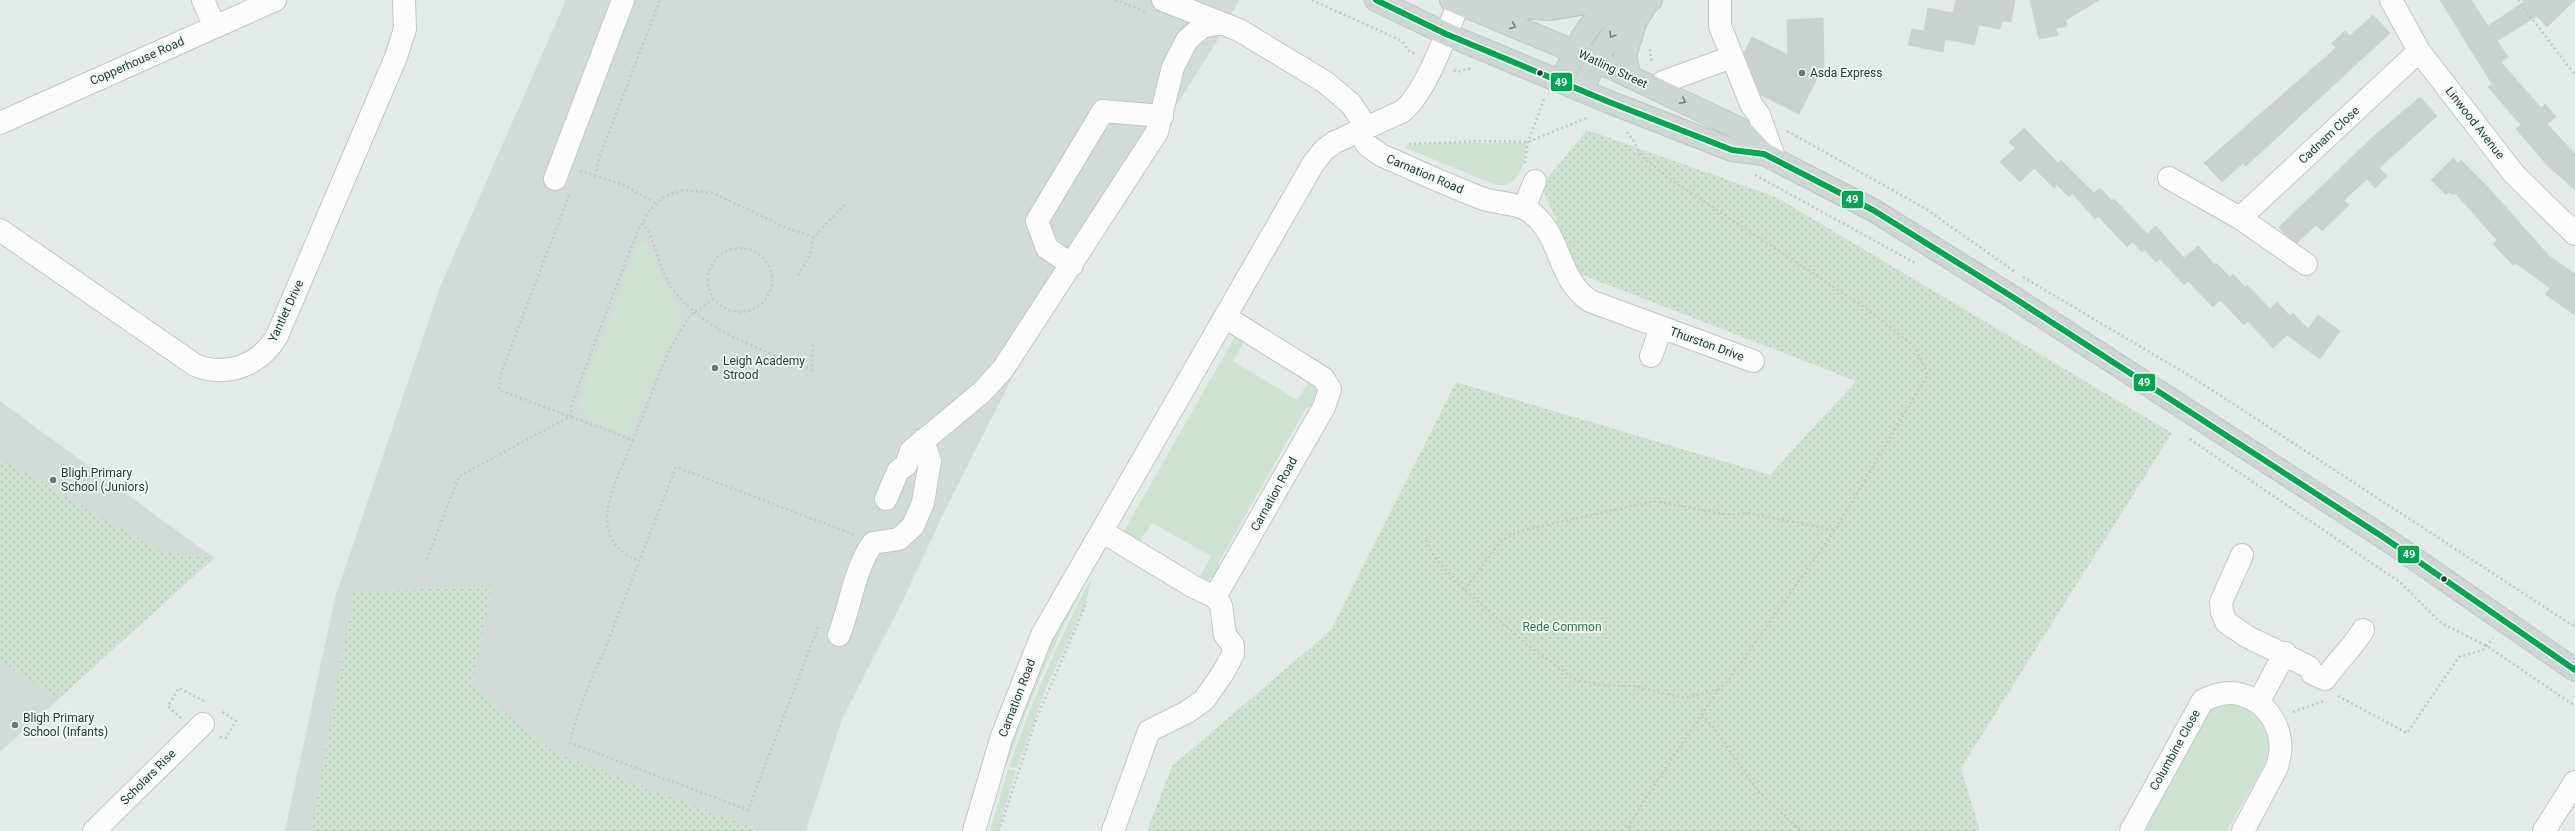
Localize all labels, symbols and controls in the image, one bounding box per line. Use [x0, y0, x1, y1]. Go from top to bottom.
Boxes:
one-way arrow [1510, 21, 1517, 29]
one-way arrow [1609, 30, 1616, 37]
street label: Copperhouse Road [88, 34, 186, 88]
street label: Watling Street [1576, 47, 1650, 91]
place label: Asda Express [1810, 66, 1883, 80]
unlabelled marker [1535, 68, 1545, 78]
marker: Asda Express [1797, 68, 1807, 78]
line badge: 49 [1550, 72, 1573, 92]
text: 49 [1555, 76, 1567, 89]
street label: Linwood Avenue [2442, 84, 2508, 162]
one-way arrow [1679, 96, 1686, 104]
street label: Cadnam Close [2296, 103, 2362, 167]
street label: Carnation Road [1384, 151, 1466, 197]
line badge: 49 [1841, 190, 1864, 209]
text: 49 [1846, 193, 1858, 206]
street label: Yantlet Drive [265, 278, 307, 344]
street label: Thurston Drive [1668, 324, 1746, 364]
place label: Leigh Academy Strood [723, 354, 805, 382]
marker: Leigh Academy Strood [710, 363, 720, 373]
line badge: 49 [2133, 373, 2156, 392]
text: 49 [2138, 376, 2150, 389]
street label: Carnation Road [1248, 455, 1300, 533]
place label: Bligh Primary School (Juniors) [61, 466, 149, 494]
marker: Bligh Primary School (Juniors) [48, 475, 58, 485]
line badge: 49 [2397, 545, 2420, 564]
text: 49 [2403, 548, 2415, 561]
unlabelled marker [2439, 574, 2449, 584]
park label: Rede Common [1522, 620, 1602, 634]
street label: Carnation Road [996, 657, 1038, 739]
street label: Columbine Close [2147, 707, 2203, 793]
place label: Bligh Primary School (Infants) [23, 711, 108, 739]
marker: Bligh Primary School (Infants) [10, 720, 20, 730]
street label: Scholars Rise [117, 746, 179, 808]

